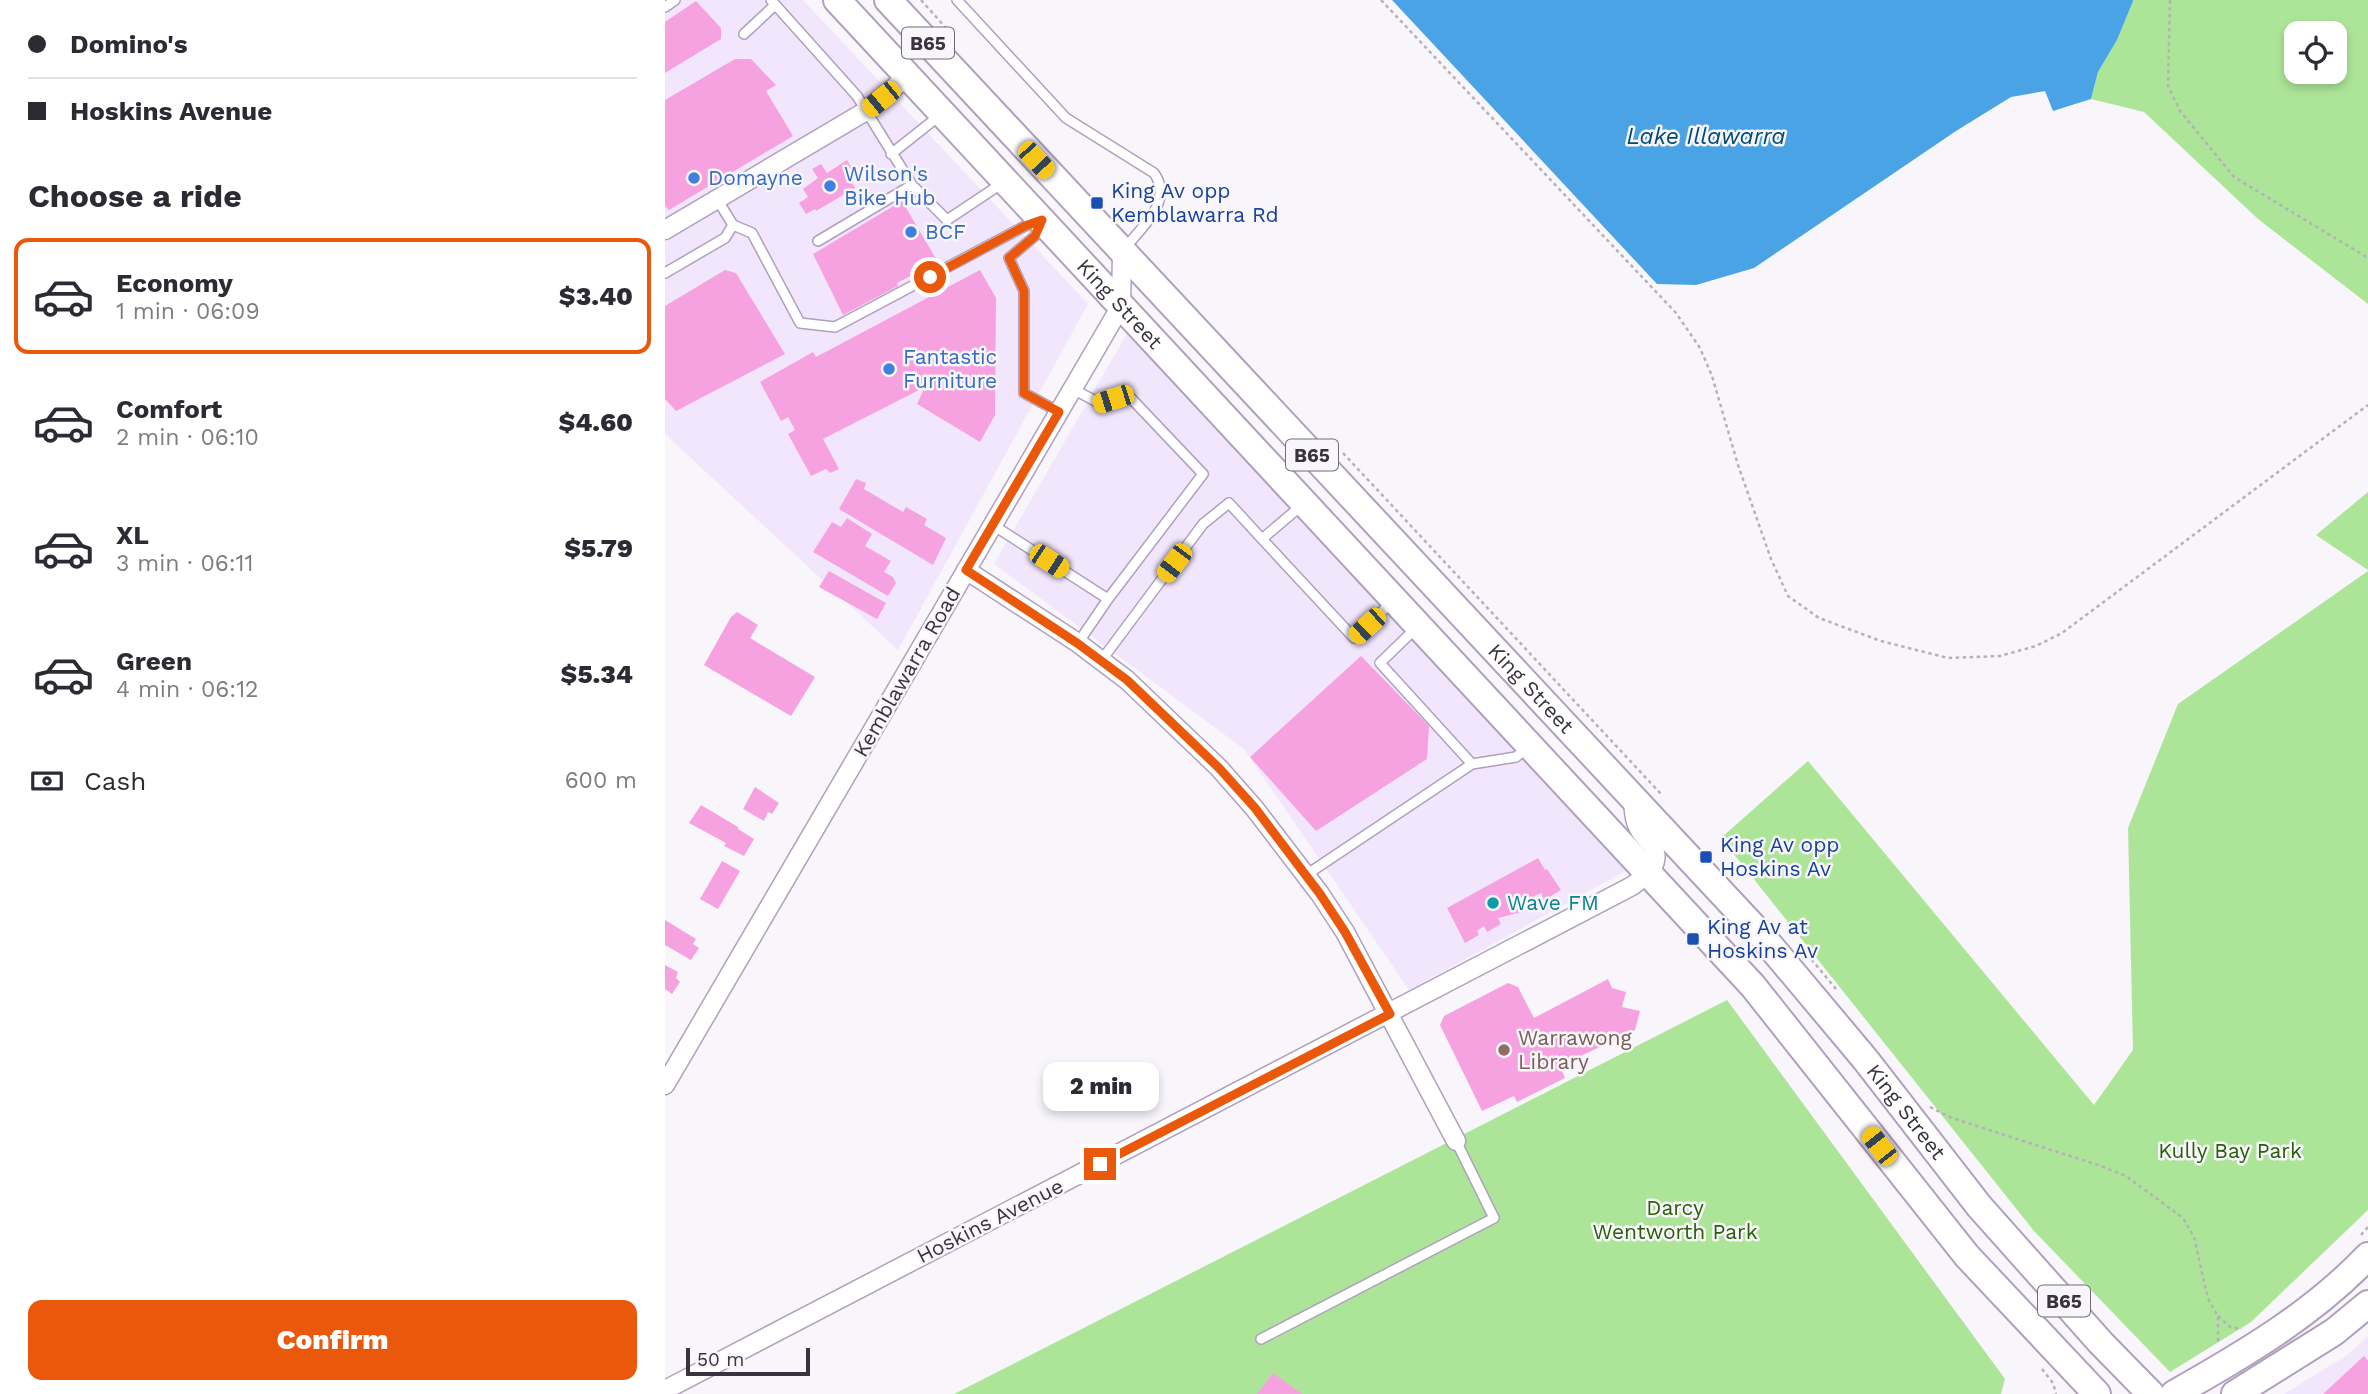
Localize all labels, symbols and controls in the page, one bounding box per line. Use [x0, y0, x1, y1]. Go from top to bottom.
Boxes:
map controls [2284, 21, 2347, 84]
button: locate [2284, 21, 2347, 84]
road number: B65 [902, 28, 954, 58]
text: Domino's [70, 29, 188, 59]
car [859, 78, 904, 120]
text: Hoskins Avenue [70, 96, 272, 126]
water label: Lake Illawarra [1627, 123, 1785, 150]
car [1014, 137, 1059, 183]
place label: Wilson's Bike Hub [844, 161, 935, 210]
place label: Domayne [708, 165, 803, 190]
marker: Domayne [686, 170, 702, 186]
text: Choose a ride [28, 177, 242, 215]
marker: Wilson's Bike Hub [822, 178, 838, 194]
place label: King Av opp Kemblawarra Rd [1111, 178, 1279, 227]
marker: King Av opp Kemblawarra Rd [1089, 195, 1105, 211]
place label: BCF [925, 219, 966, 244]
marker: BCF [903, 224, 919, 240]
street label: King Street [1072, 253, 1168, 354]
route start [914, 261, 946, 293]
icon: car [32, 265, 95, 328]
text: Economy [116, 268, 233, 298]
text: $3.40 [559, 281, 633, 311]
text: 1 min · 06:09 [116, 298, 260, 325]
place label: Fantastic Furniture [903, 344, 997, 393]
marker: Fantastic Furniture [881, 361, 897, 377]
car [1090, 383, 1137, 415]
icon: car [32, 391, 95, 454]
text: Comfort [116, 394, 222, 424]
text: $4.60 [558, 407, 633, 437]
text: 2 min · 06:10 [116, 424, 259, 451]
road number: B65 [1286, 440, 1338, 470]
icon: car [32, 517, 95, 580]
text: XL [116, 520, 149, 550]
text: $5.79 [564, 533, 633, 563]
car [1153, 540, 1196, 586]
car [1026, 541, 1073, 581]
text: 3 min · 06:11 [116, 550, 253, 577]
street label: Kemblawarra Road [848, 582, 965, 761]
car [1345, 604, 1390, 648]
street label: King Street [1483, 638, 1579, 739]
icon: car [32, 643, 95, 706]
text: Green [116, 646, 192, 676]
text: $5.34 [561, 659, 633, 689]
text: 4 min · 06:12 [116, 676, 259, 703]
icon: cash [28, 762, 66, 800]
text: Cash [84, 766, 146, 796]
text: 600 m [565, 767, 637, 794]
place label: King Av opp Hoskins Av [1720, 832, 1840, 881]
marker: King Av opp Hoskins Av [1698, 849, 1714, 865]
place label: Wave FM [1507, 890, 1599, 915]
marker: Wave FM [1485, 895, 1501, 911]
place label: King Av at Hoskins Av [1707, 914, 1818, 963]
marker: King Av at Hoskins Av [1685, 931, 1701, 947]
place label: Warrawong Library [1518, 1025, 1633, 1074]
marker: Warrawong Library [1496, 1042, 1512, 1058]
street label: King Street [1862, 1059, 1951, 1164]
callout: 2 min [1042, 1062, 1158, 1112]
text: 2 min [1070, 1073, 1132, 1100]
car [1858, 1123, 1901, 1169]
park label: Kully Bay Park [2158, 1138, 2302, 1163]
route end [1084, 1148, 1116, 1180]
street label: Hoskins Avenue [912, 1173, 1067, 1268]
park label: Darcy Wentworth Park [1592, 1195, 1758, 1244]
road number: B65 [2038, 1286, 2090, 1316]
button: Confirm [28, 1300, 637, 1380]
scale bar [686, 1345, 810, 1377]
text: 50 m [697, 1348, 744, 1371]

